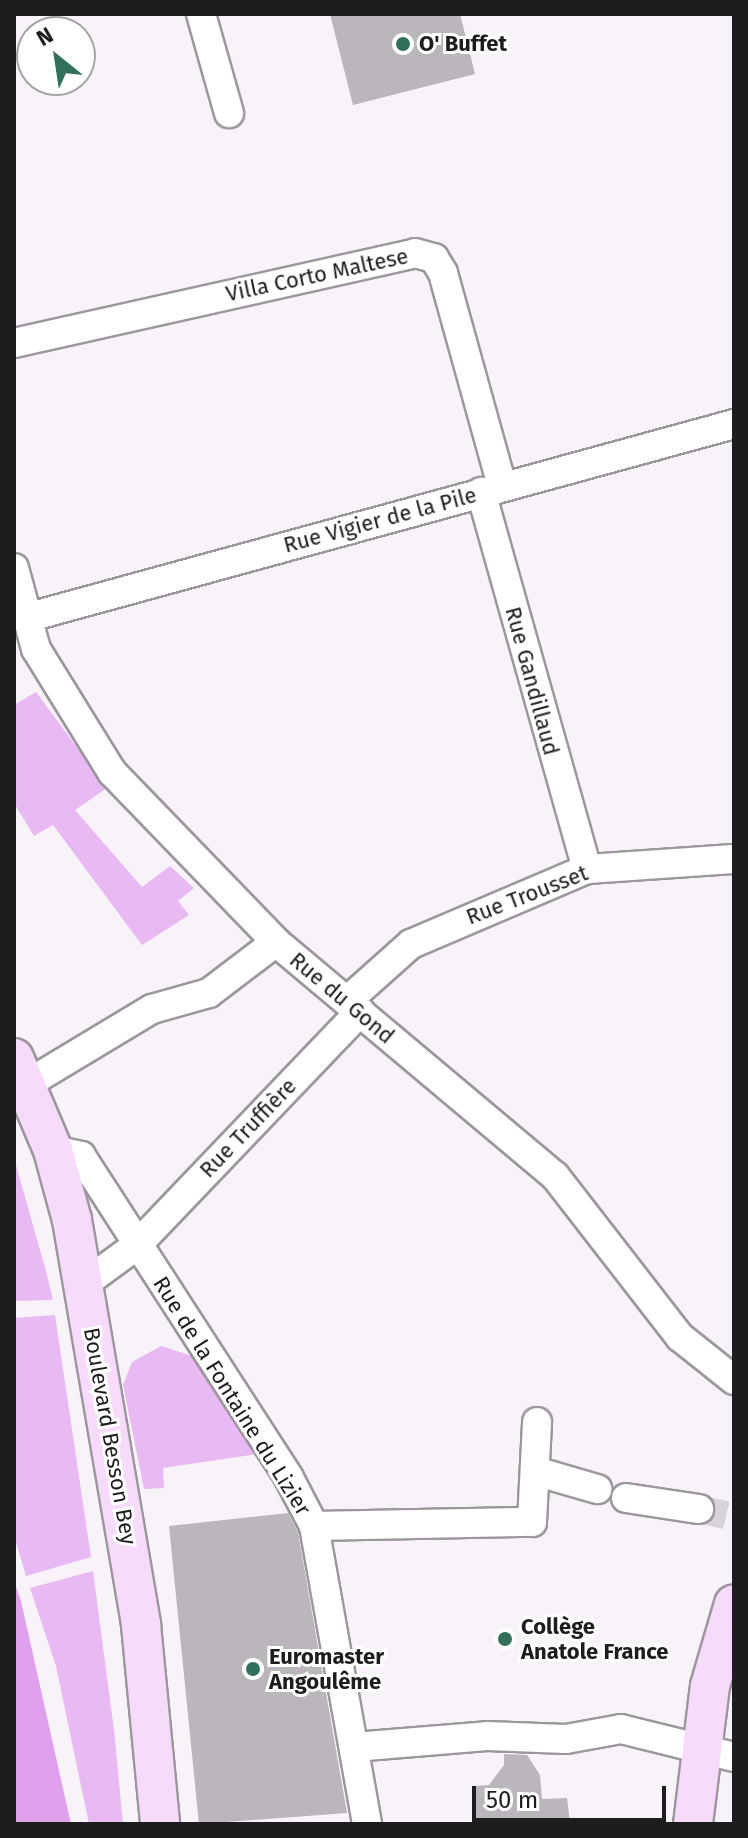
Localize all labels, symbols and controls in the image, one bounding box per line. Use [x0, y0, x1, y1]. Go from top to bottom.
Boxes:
north arrow [16, 16, 96, 96]
text: N [32, 21, 58, 52]
place label: O' Buffet [419, 31, 507, 57]
marker: O' Buffet [394, 35, 412, 53]
street label: Villa Corto Maltese [223, 243, 411, 307]
street label: Rue Vigier de la Pile [281, 482, 479, 558]
street label: Rue Gandillaud [499, 604, 565, 758]
street label: Rue Trousset [462, 860, 592, 930]
street label: Rue du Gond [284, 947, 400, 1049]
street label: Rue Truffière [194, 1073, 302, 1183]
street label: Rue de la Fontaine du Lizier [147, 1272, 317, 1520]
street label: Boulevard Besson Bey [78, 1325, 142, 1547]
place label: Collège Anatole France [521, 1613, 668, 1664]
marker: Collège Anatole France [496, 1630, 514, 1648]
place label: Euromaster Angoulême [269, 1643, 384, 1694]
marker: Euromaster Angoulême [244, 1660, 262, 1678]
scale bar [476, 1770, 670, 1820]
text: 50 m [486, 1786, 538, 1814]

